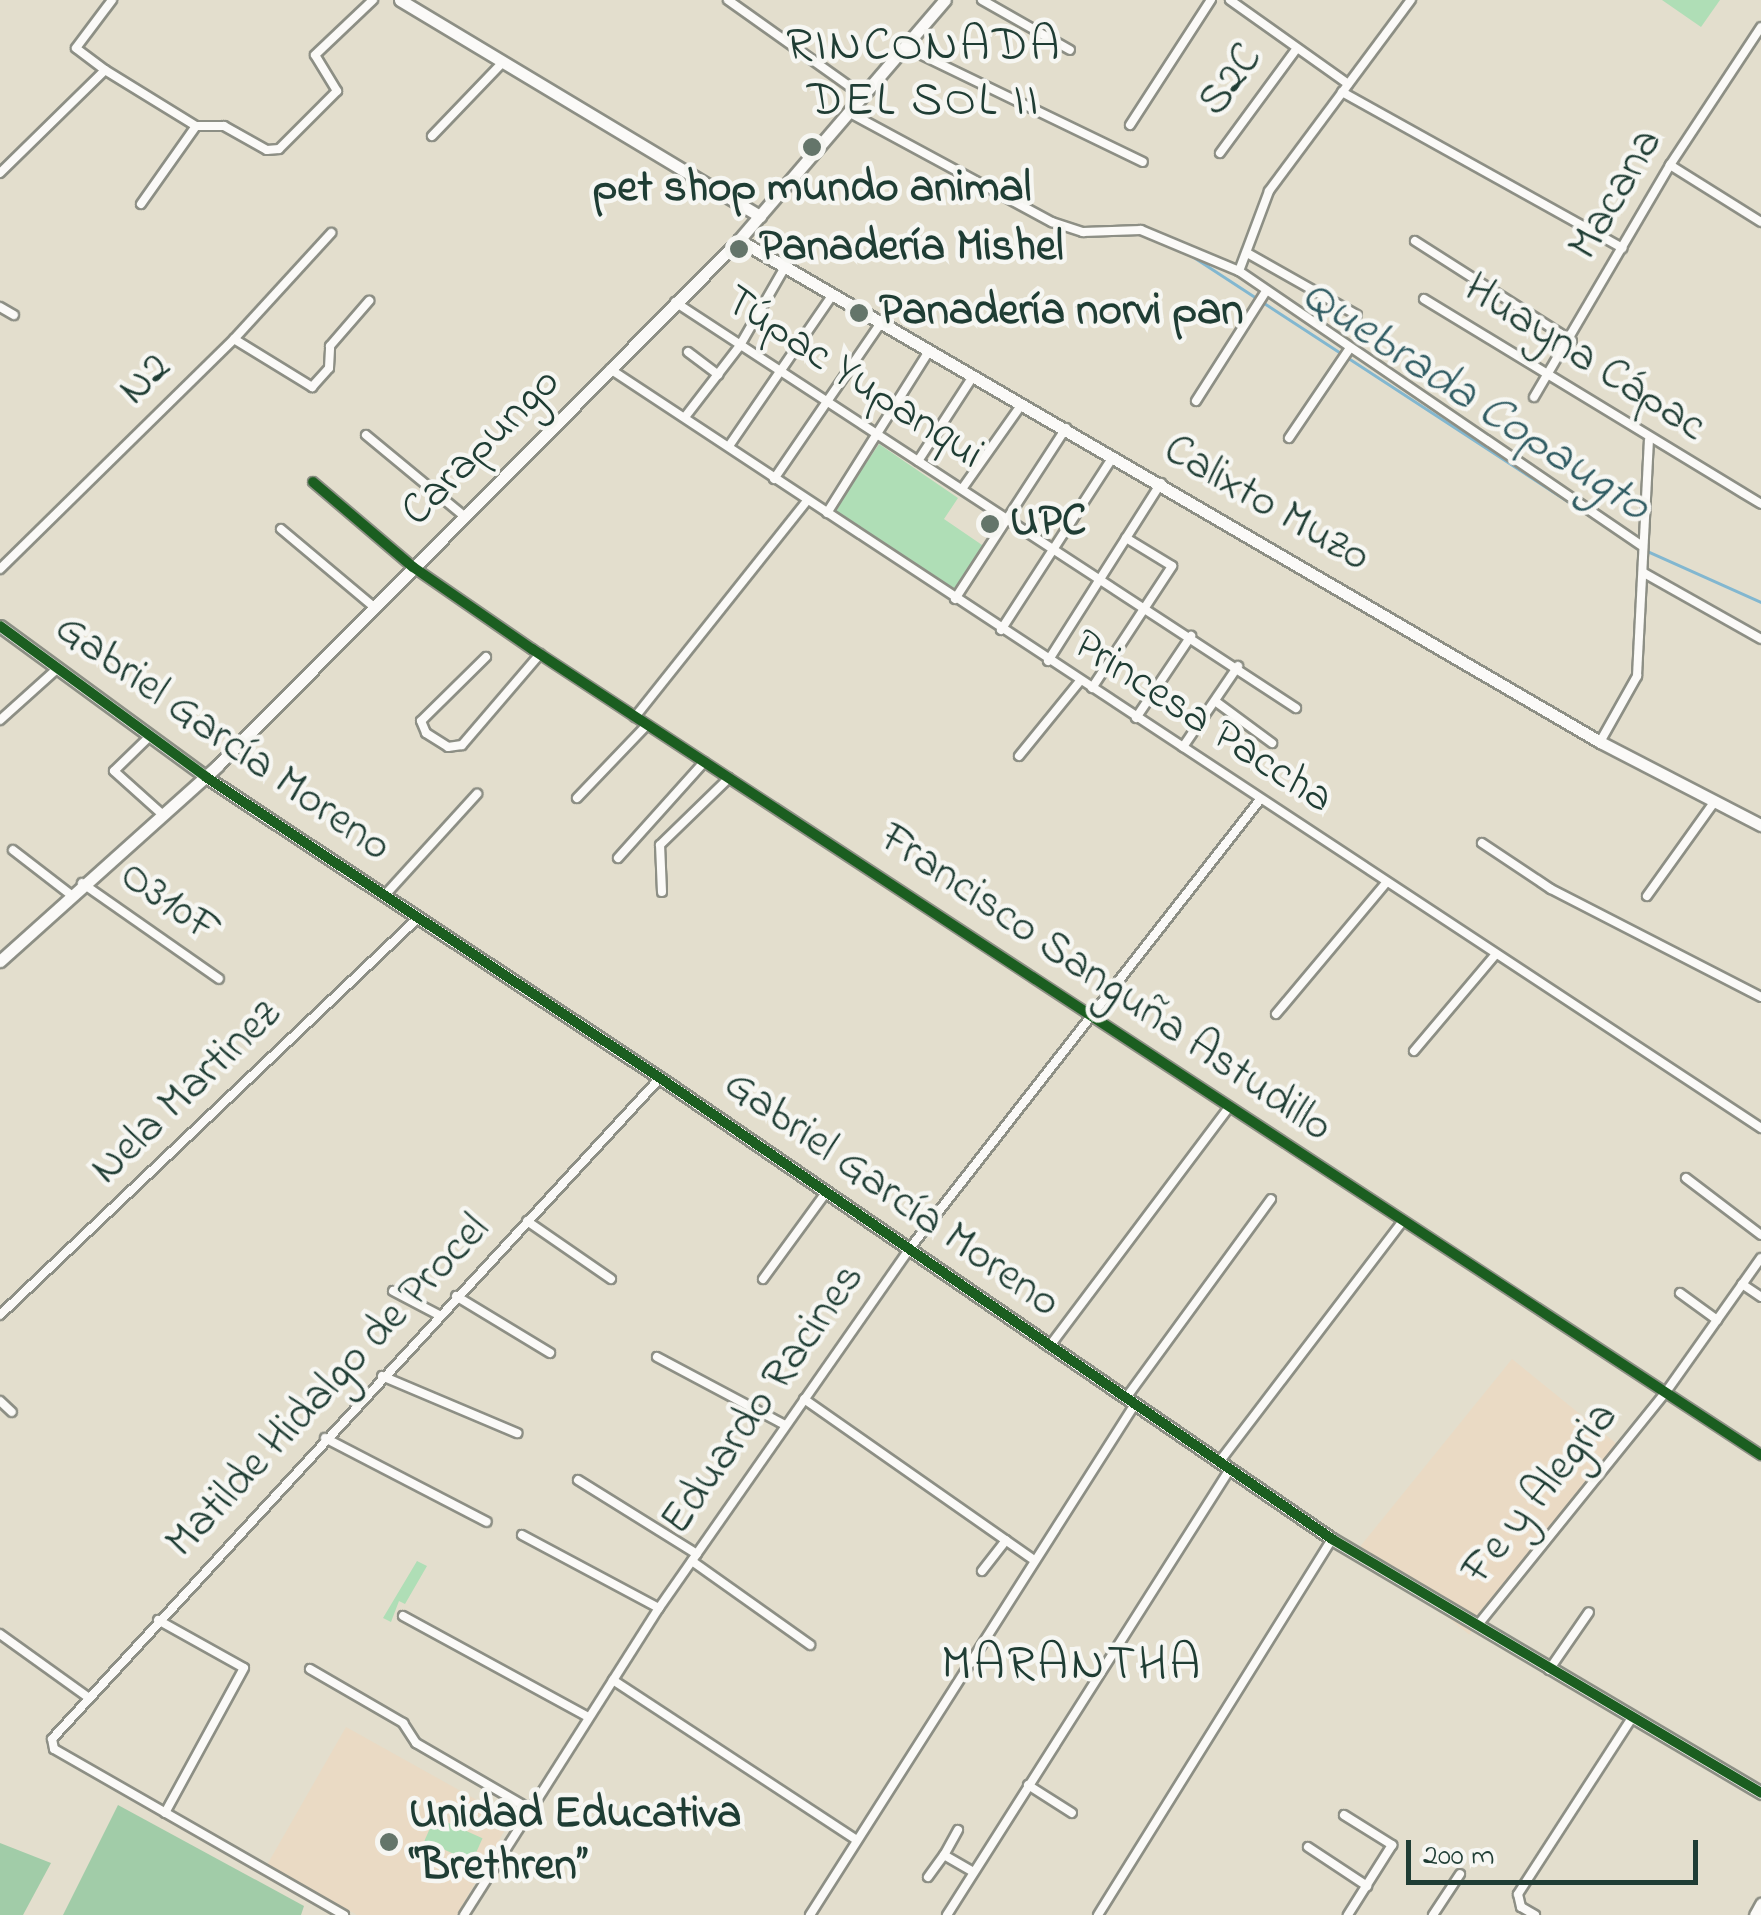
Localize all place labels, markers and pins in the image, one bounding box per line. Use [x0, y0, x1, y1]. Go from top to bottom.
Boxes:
marker: pet shop mundo animal [801, 136, 823, 158]
place label: pet shop mundo animal [593, 163, 1031, 217]
place label: Panadería Mishel [759, 222, 1064, 276]
marker: Panadería Mishel [728, 238, 750, 260]
place label: Panadería norvi pan [879, 286, 1243, 340]
marker: Panadería norvi pan [848, 302, 870, 324]
place label: UPC [1010, 497, 1086, 551]
marker: UPC [979, 513, 1001, 535]
place label: Unidad Educativa “Brethren” [409, 1789, 741, 1895]
marker: Unidad Educativa “Brethren” [378, 1831, 400, 1853]

